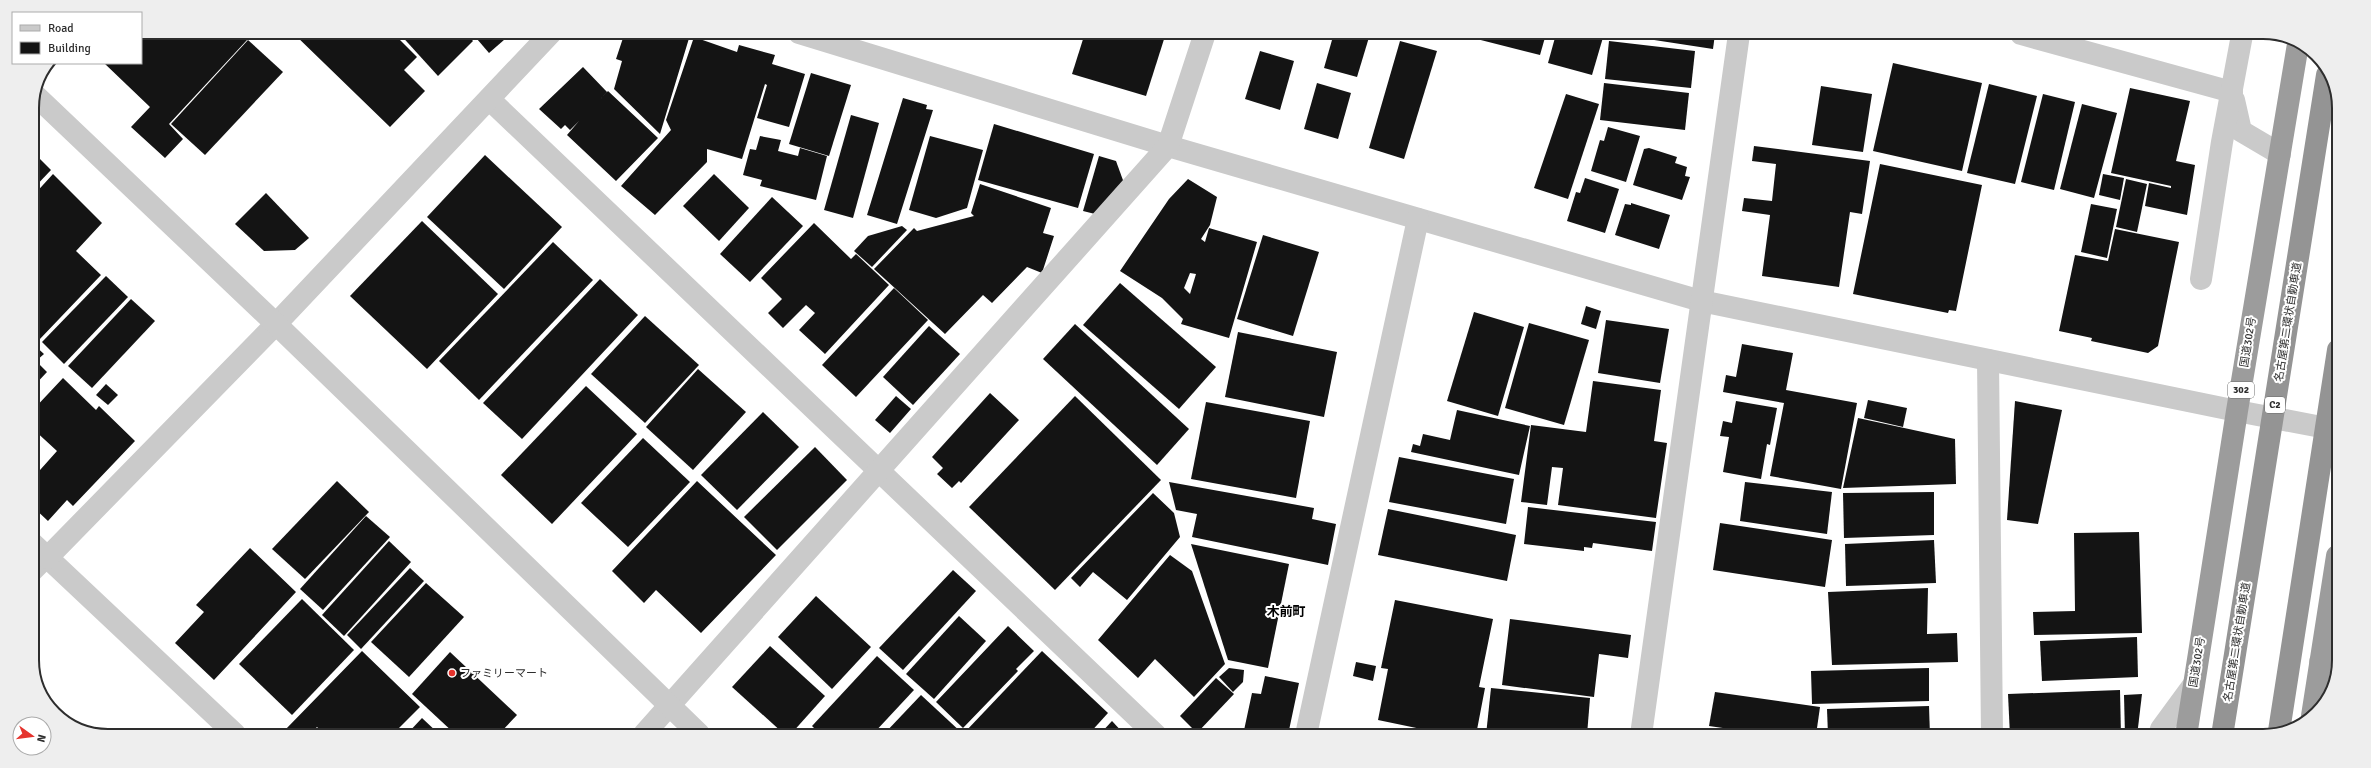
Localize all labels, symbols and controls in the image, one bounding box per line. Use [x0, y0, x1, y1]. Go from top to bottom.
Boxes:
legend [12, 12, 142, 64]
text: Road [48, 21, 74, 36]
text: Building [48, 41, 91, 56]
street label: 名古屋第二環状自動車道 [2272, 261, 2304, 383]
street label: 国道302号 [2238, 316, 2258, 368]
road number: 302 [2228, 382, 2254, 398]
road number: C2 [2265, 397, 2285, 413]
street label: 名古屋第二環状自動車道 [2221, 581, 2253, 703]
district label: 木前町 [1266, 604, 1306, 620]
street label: 国道302号 [2187, 636, 2207, 688]
place label: ファミリーマート [460, 667, 548, 680]
marker: ファミリーマート [447, 668, 457, 678]
north arrow [12, 716, 52, 756]
text: N [34, 733, 48, 744]

